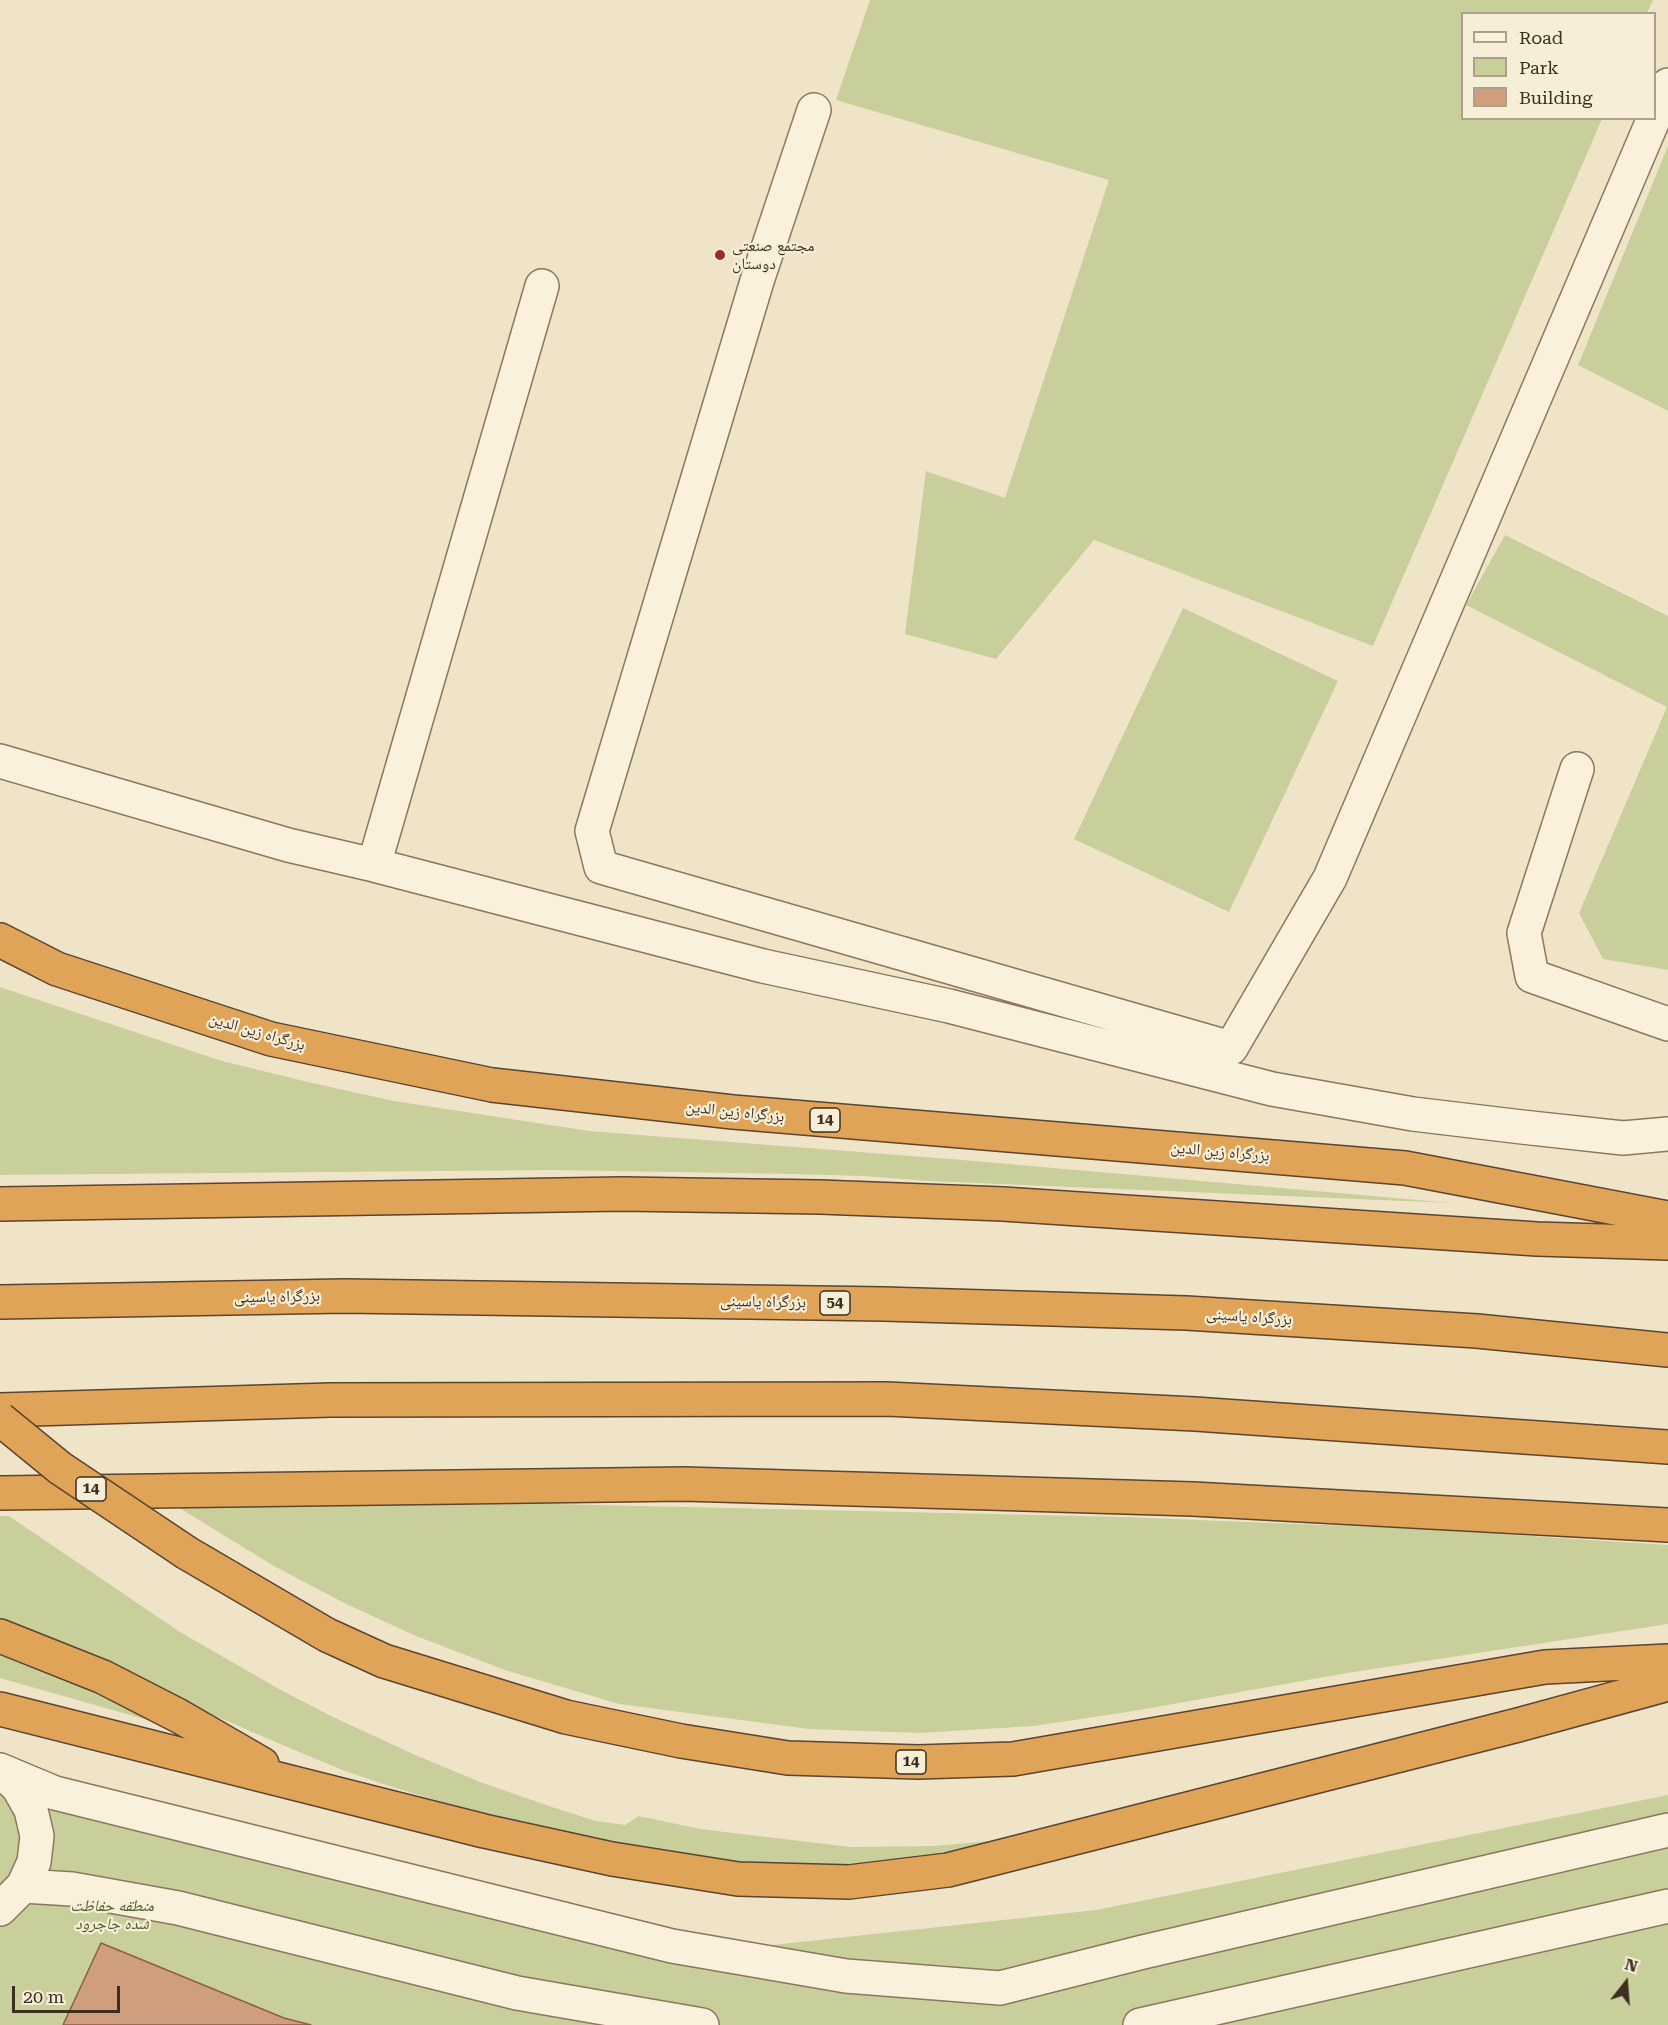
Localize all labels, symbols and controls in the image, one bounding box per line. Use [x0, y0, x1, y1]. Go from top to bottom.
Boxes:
legend [1461, 12, 1656, 120]
text: Road [1519, 27, 1563, 48]
text: Park [1519, 57, 1559, 78]
text: Building [1519, 87, 1593, 108]
place label: مجتمع صنعتی دوستان [732, 236, 815, 274]
marker: مجتمع صنعتی دوستان [713, 248, 727, 262]
street label: بزرگراه زین الدین [207, 1009, 307, 1055]
street label: بزرگراه زین الدین [685, 1097, 785, 1127]
road number: 14 [810, 1108, 840, 1132]
street label: بزرگراه زین الدین [1170, 1138, 1270, 1166]
street label: بزرگراه یاسینی [234, 1287, 320, 1307]
road number: 54 [820, 1291, 850, 1315]
street label: بزرگراه یاسینی [720, 1292, 806, 1312]
street label: بزرگراه یاسینی [1205, 1304, 1293, 1330]
road number: 14 [76, 1477, 106, 1501]
road number: 14 [896, 1750, 926, 1774]
park label: منطقه حفاظت شده جاجرود [70, 1896, 154, 1934]
north arrow [1596, 1953, 1656, 2013]
text: N [1623, 1954, 1640, 1976]
scale bar [15, 1974, 123, 2012]
text: 20 m [23, 1986, 64, 2007]

